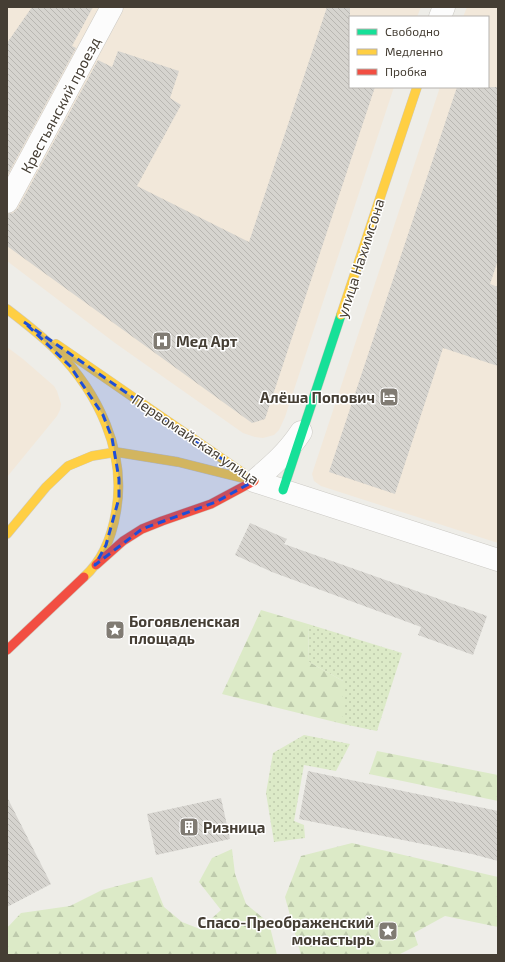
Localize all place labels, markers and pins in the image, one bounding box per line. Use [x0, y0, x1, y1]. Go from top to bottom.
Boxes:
hospital icon: Мед Арт [151, 330, 173, 352]
place label: Мед Арт [176, 332, 238, 350]
hotel icon: Алёша Попович [378, 386, 400, 408]
place label: Алёша Попович [260, 388, 375, 406]
place label: Богоявленская площадь [129, 612, 240, 647]
place icon: Богоявленская площадь [104, 619, 126, 641]
building icon: Ризница [178, 816, 200, 838]
place label: Ризница [203, 818, 265, 836]
place label: Спасо-Преображенский монастырь [197, 913, 374, 948]
place icon: Спасо-Преображенский монастырь [377, 920, 399, 942]

